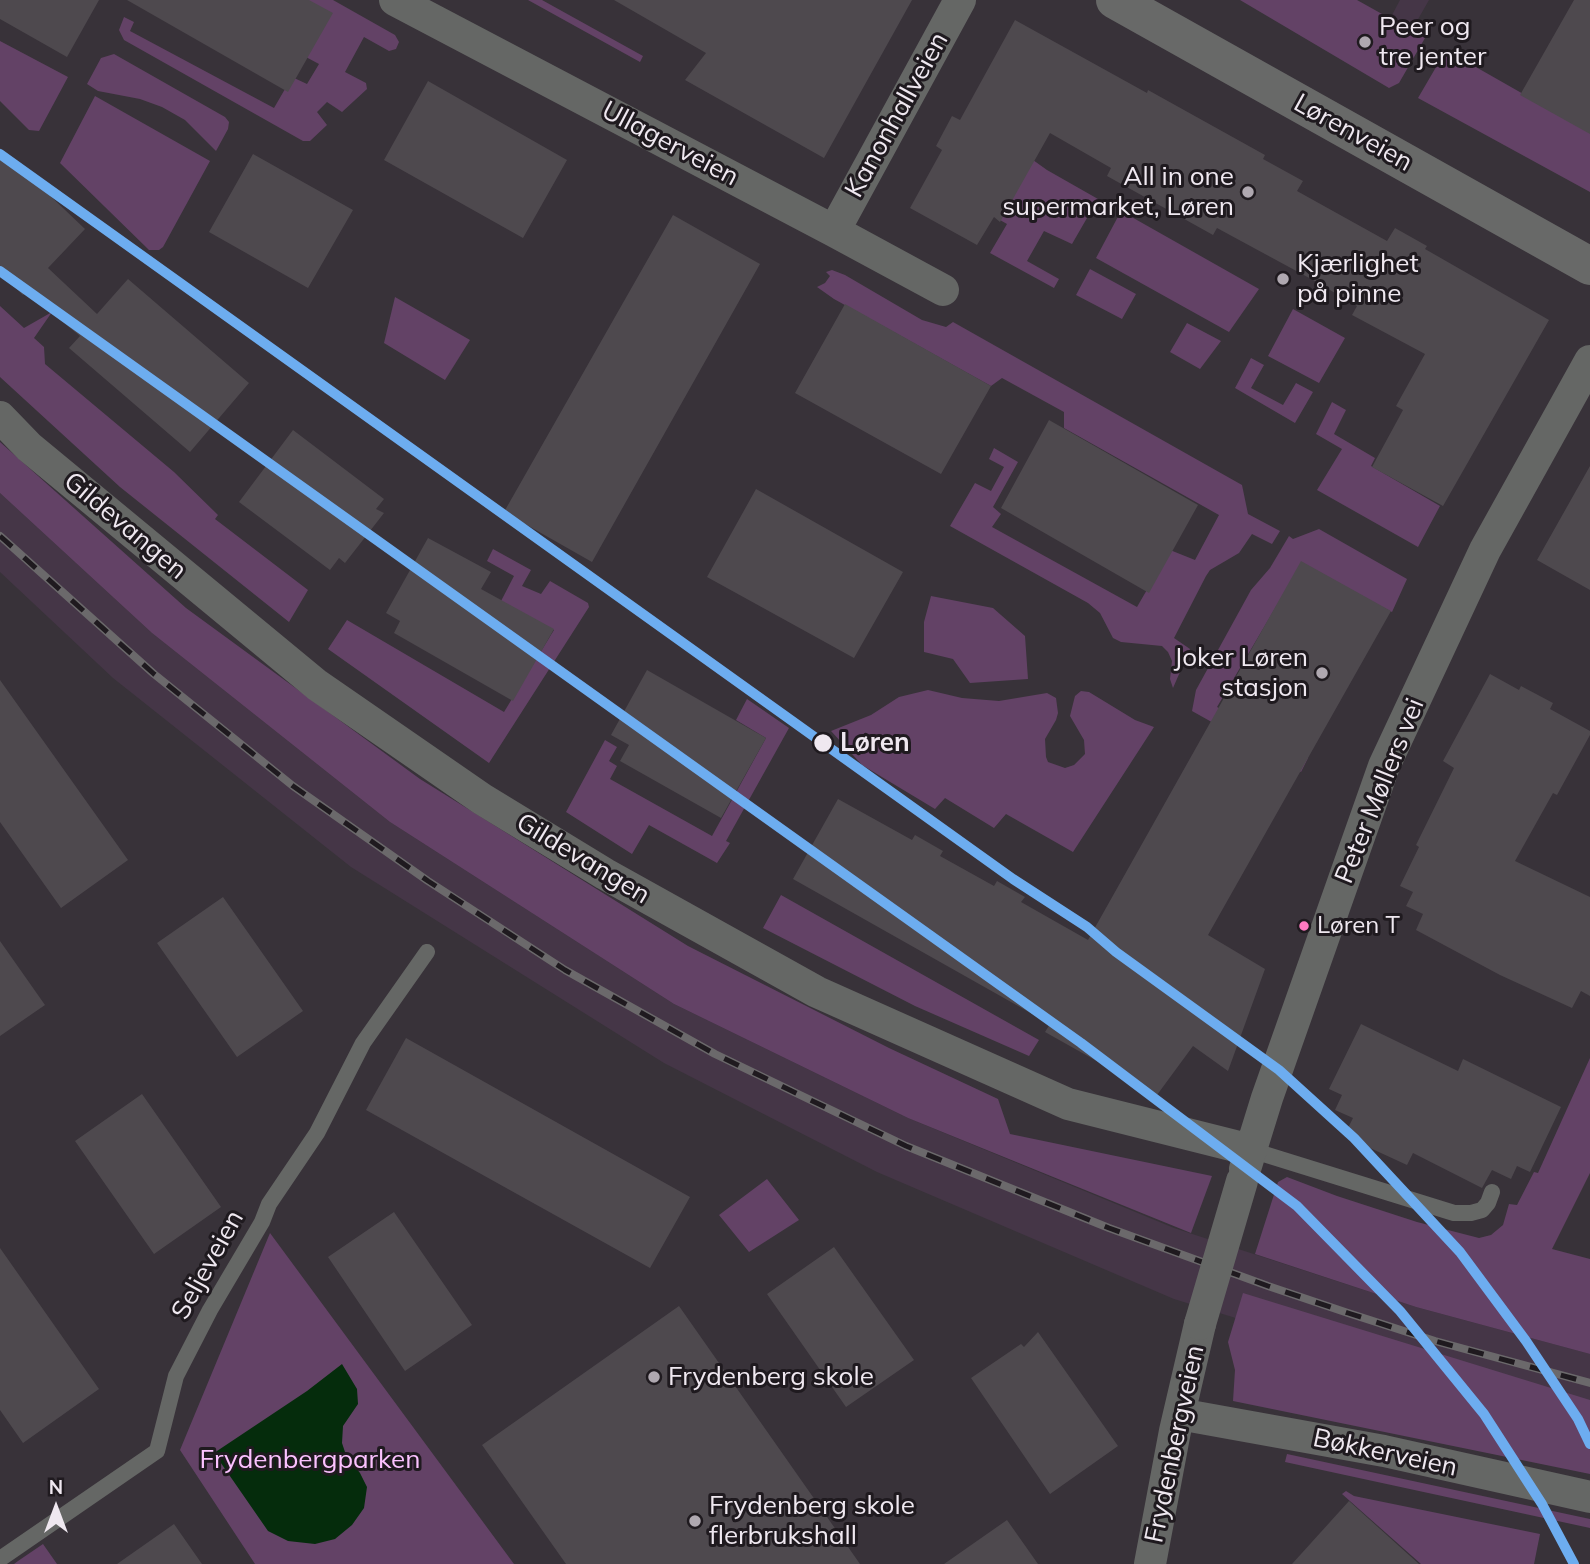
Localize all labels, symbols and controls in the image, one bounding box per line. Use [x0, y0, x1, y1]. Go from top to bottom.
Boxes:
place label: Peer og tre jenter [1379, 11, 1486, 72]
street label: Kanonhallveien [839, 27, 955, 203]
marker: Peer og tre jenter [1357, 34, 1373, 50]
street label: Lørenveien [1288, 88, 1418, 178]
street label: Ullagerveien [596, 95, 744, 193]
place label: All in one supermarket, Løren [1002, 161, 1234, 222]
marker: All in one supermarket, Løren [1240, 184, 1256, 200]
place label: Kjærlighet på pinne [1297, 248, 1419, 310]
marker: Kjærlighet på pinne [1275, 271, 1291, 287]
street label: Gildevangen [57, 466, 193, 586]
place label: Joker Løren stasjon [1174, 642, 1308, 704]
marker: Joker Løren stasjon [1314, 665, 1330, 681]
street label: Peter Møllers vei [1329, 694, 1431, 888]
place label: Løren [840, 727, 910, 759]
marker: Løren [812, 732, 834, 754]
street label: Gildevangen [511, 807, 655, 911]
place label: Løren T [1317, 912, 1400, 940]
marker: Løren T [1297, 919, 1311, 933]
street label: Seljeveien [165, 1205, 251, 1325]
street label: Frydenbergveien [1139, 1342, 1211, 1546]
place label: Frydenberg skole [668, 1361, 874, 1393]
marker: Frydenberg skole [646, 1369, 662, 1385]
street label: Bøkkerveien [1310, 1422, 1460, 1484]
park label: Frydenbergparken [200, 1444, 420, 1476]
north arrow [21, 1473, 91, 1543]
text: N [49, 1475, 63, 1499]
place label: Frydenberg skole flerbrukshall [709, 1490, 915, 1552]
marker: Frydenberg skole flerbrukshall [687, 1513, 703, 1529]

